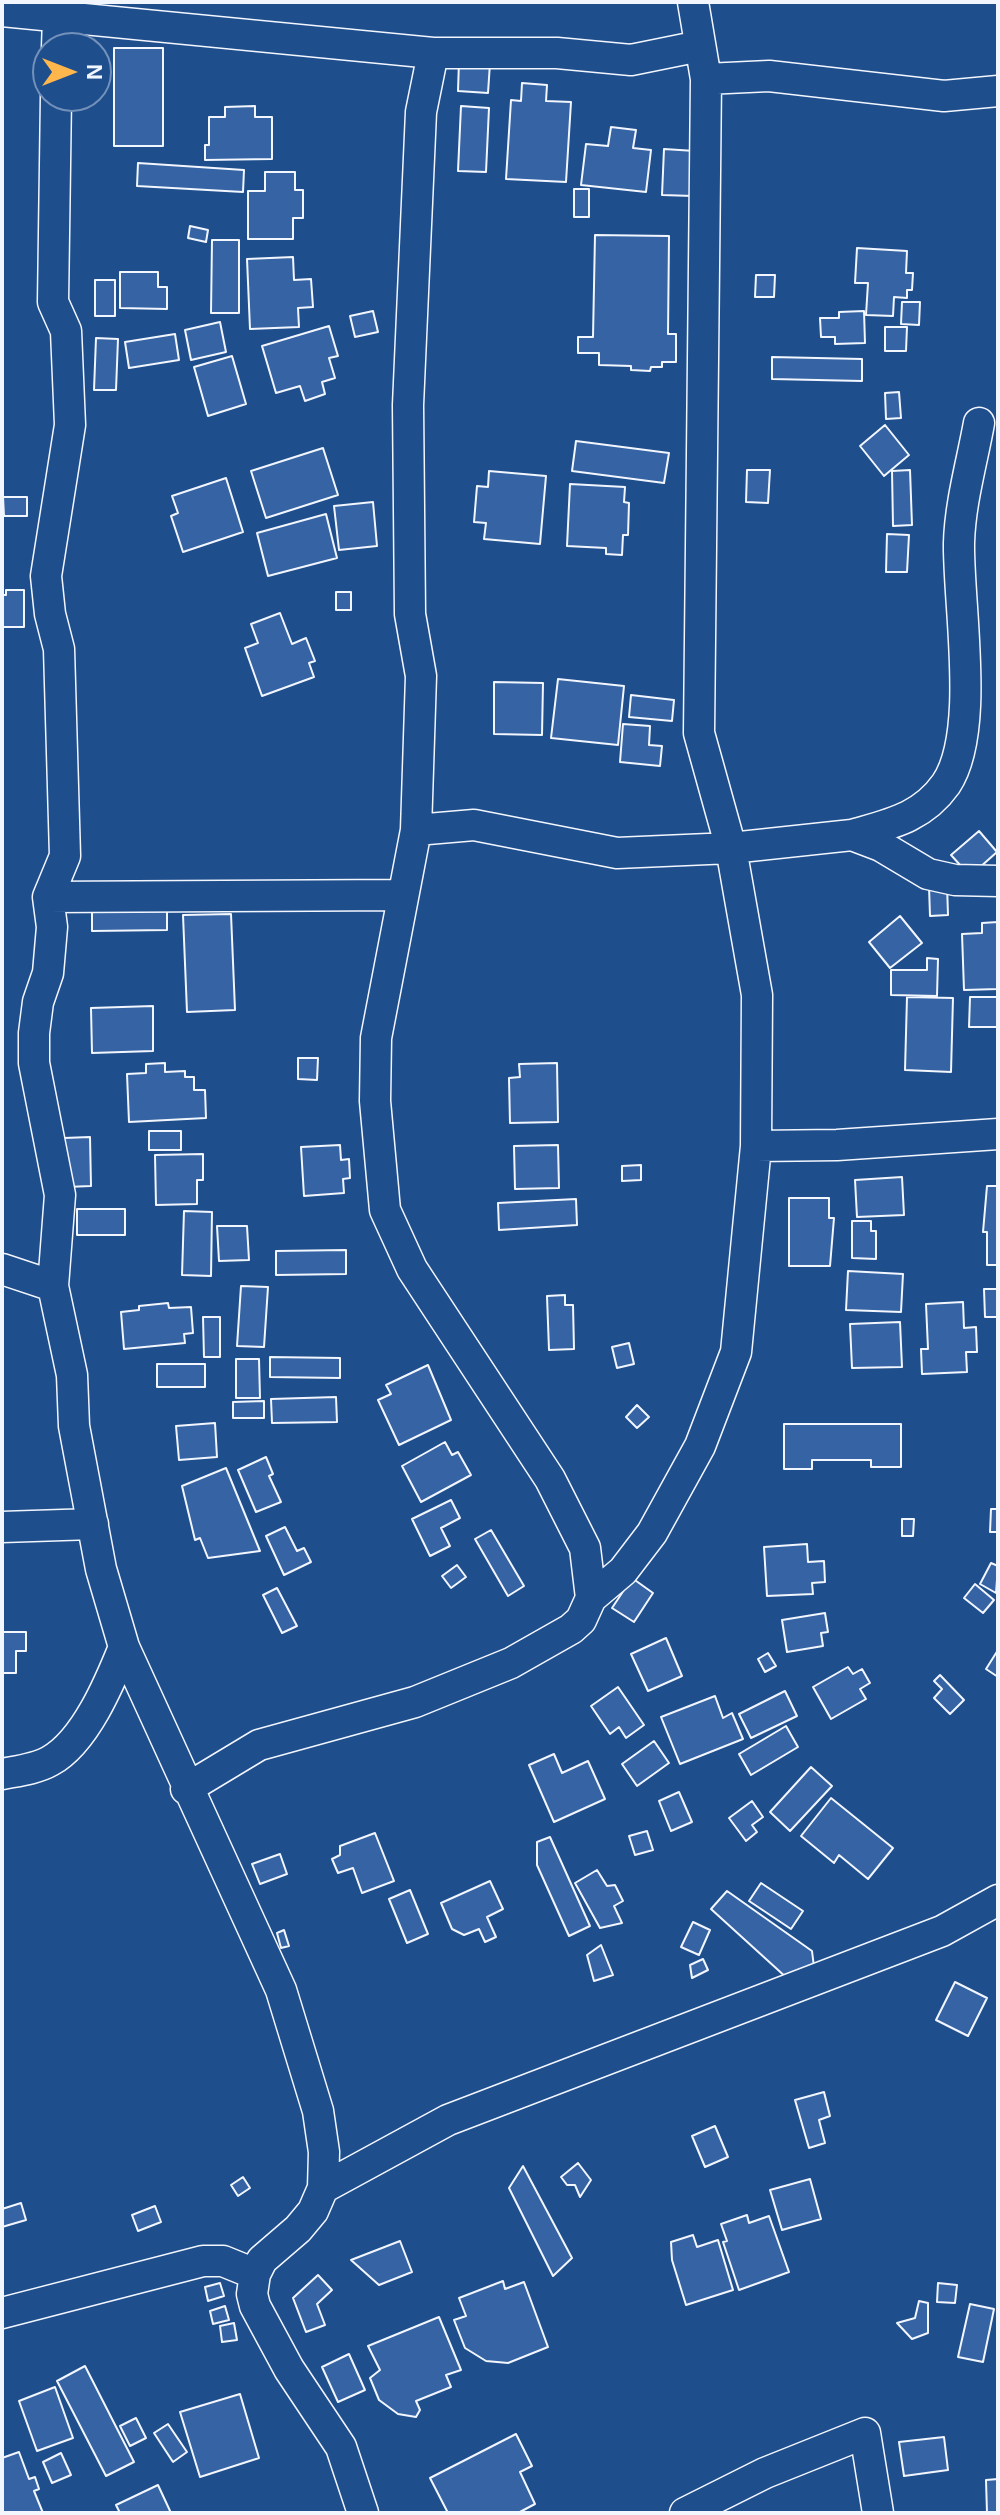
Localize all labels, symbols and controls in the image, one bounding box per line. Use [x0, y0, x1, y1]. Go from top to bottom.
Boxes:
north arrow [32, 32, 112, 112]
text: N [82, 64, 107, 80]

